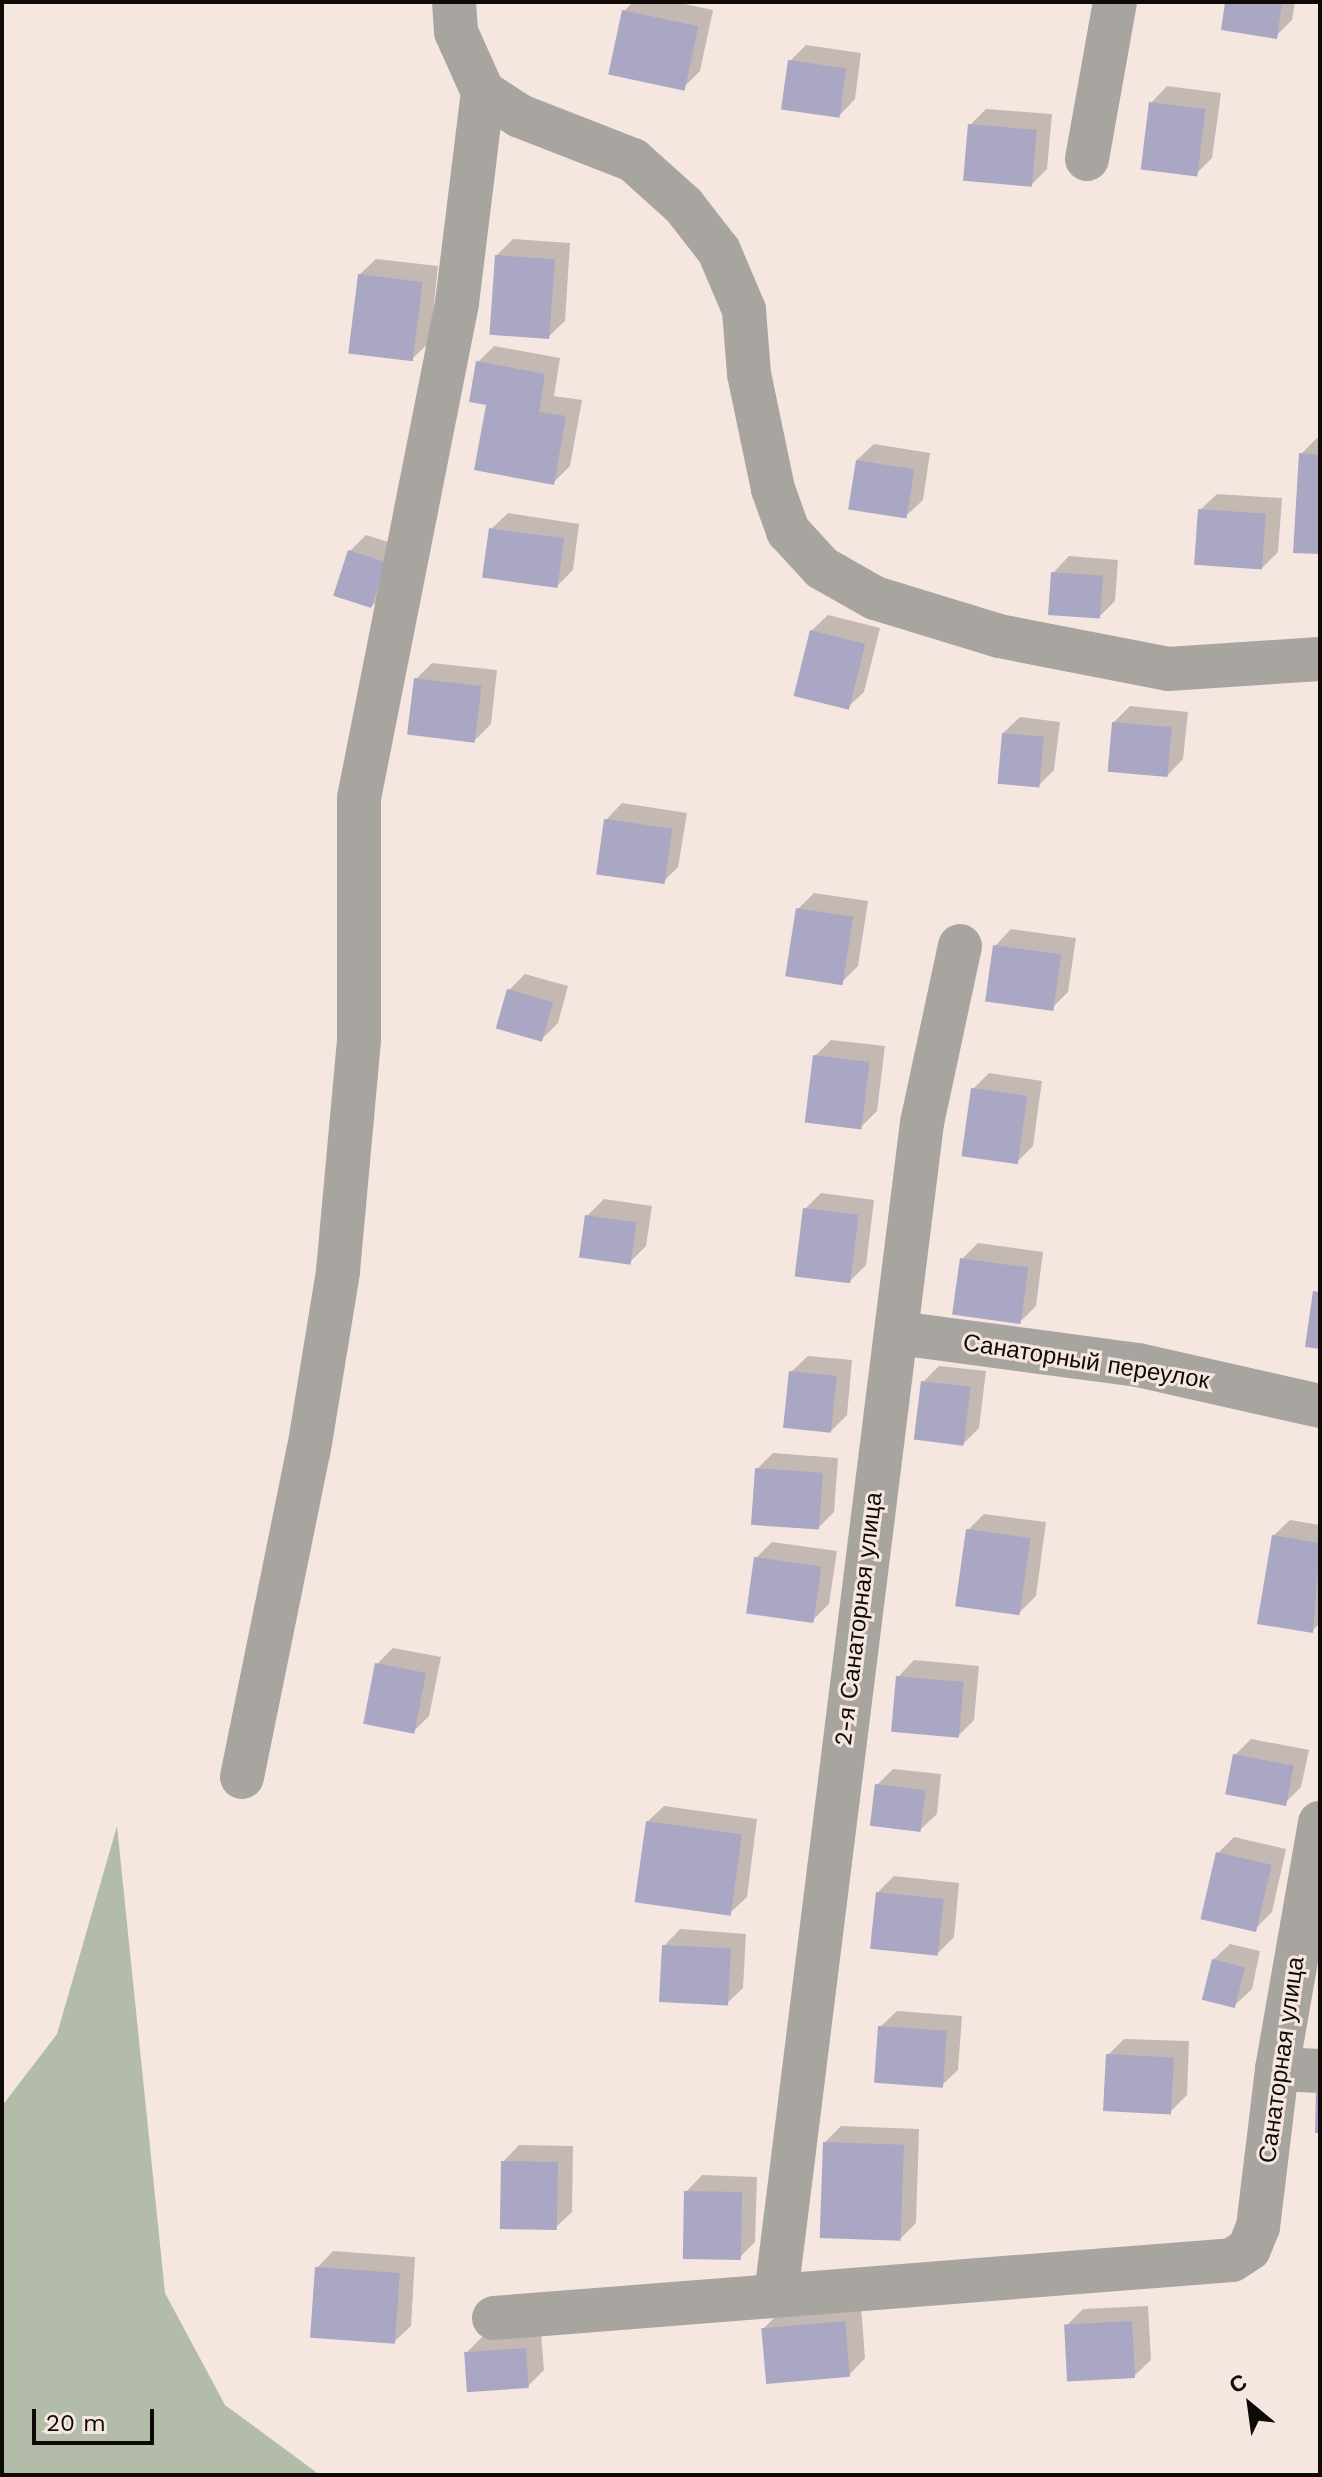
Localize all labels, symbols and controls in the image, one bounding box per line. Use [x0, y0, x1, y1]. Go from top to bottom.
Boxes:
street label: Санаторный переулок [961, 1328, 1211, 1396]
street label: 2-я Санаторная улица [829, 1491, 889, 1747]
street label: Санаторная улица [1253, 1955, 1311, 2165]
north arrow [1210, 2365, 1290, 2445]
text: С [1225, 2369, 1251, 2398]
scale bar [36, 2393, 158, 2443]
text: 20 m [46, 2409, 106, 2437]

